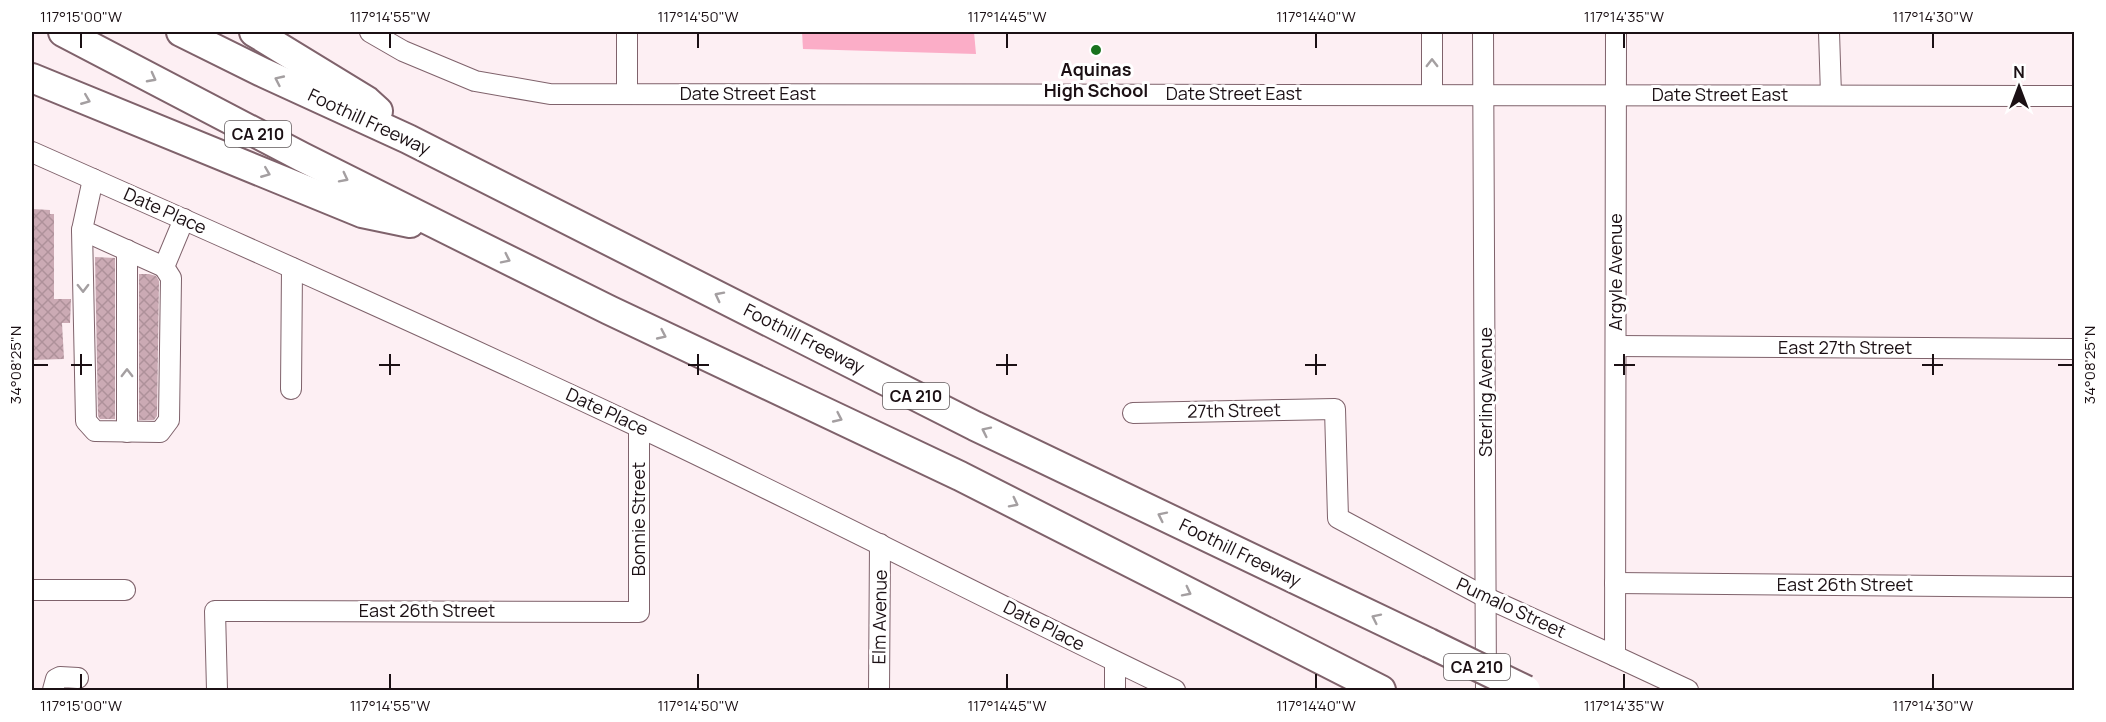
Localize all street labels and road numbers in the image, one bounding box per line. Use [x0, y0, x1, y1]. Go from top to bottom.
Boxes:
street label: Date Street East [680, 81, 816, 105]
street label: Date Street East [1166, 81, 1302, 105]
street label: Foothill Freeway [304, 82, 435, 160]
street label: Date Street East [1652, 82, 1788, 106]
road number: CA 210 [225, 121, 291, 147]
street label: Date Place [120, 181, 211, 239]
street label: Argyle Avenue [1603, 213, 1627, 331]
street label: Foothill Freeway [740, 297, 869, 379]
street label: Sterling Avenue [1473, 327, 1497, 457]
street label: East 27th Street [1778, 335, 1912, 359]
street label: Date Place [562, 382, 653, 441]
road number: CA 210 [883, 383, 949, 409]
street label: 27th Street [1187, 397, 1281, 423]
street label: Bonnie Street [626, 462, 650, 576]
street label: Foothill Freeway [1176, 512, 1306, 592]
street label: Elm Avenue [866, 569, 892, 665]
street label: Pumalo Street [1453, 571, 1570, 643]
street label: East 26th Street [1777, 572, 1913, 596]
street label: Date Place [1000, 594, 1089, 656]
street label: East 26th Street [359, 598, 495, 622]
road number: CA 210 [1444, 654, 1510, 680]

